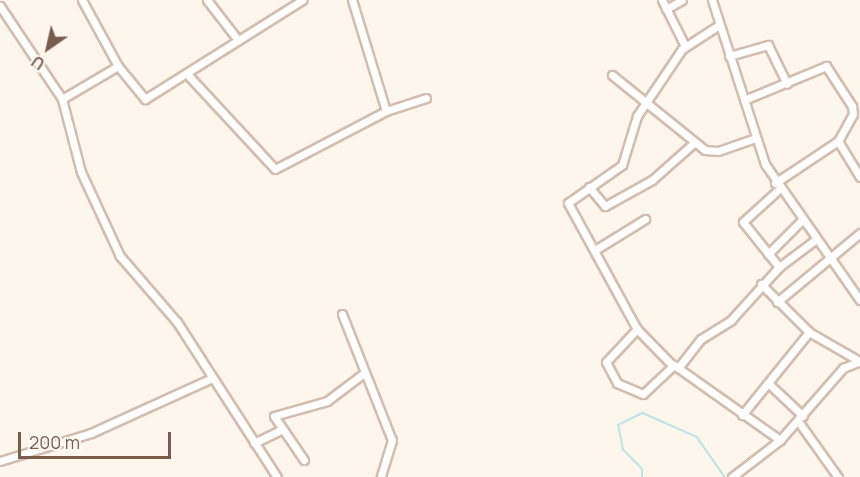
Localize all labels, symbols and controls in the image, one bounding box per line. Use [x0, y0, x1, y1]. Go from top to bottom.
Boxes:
north arrow [18, 18, 78, 78]
text: U [27, 51, 49, 75]
scale bar [21, 420, 174, 458]
text: 200 m [29, 430, 80, 454]

